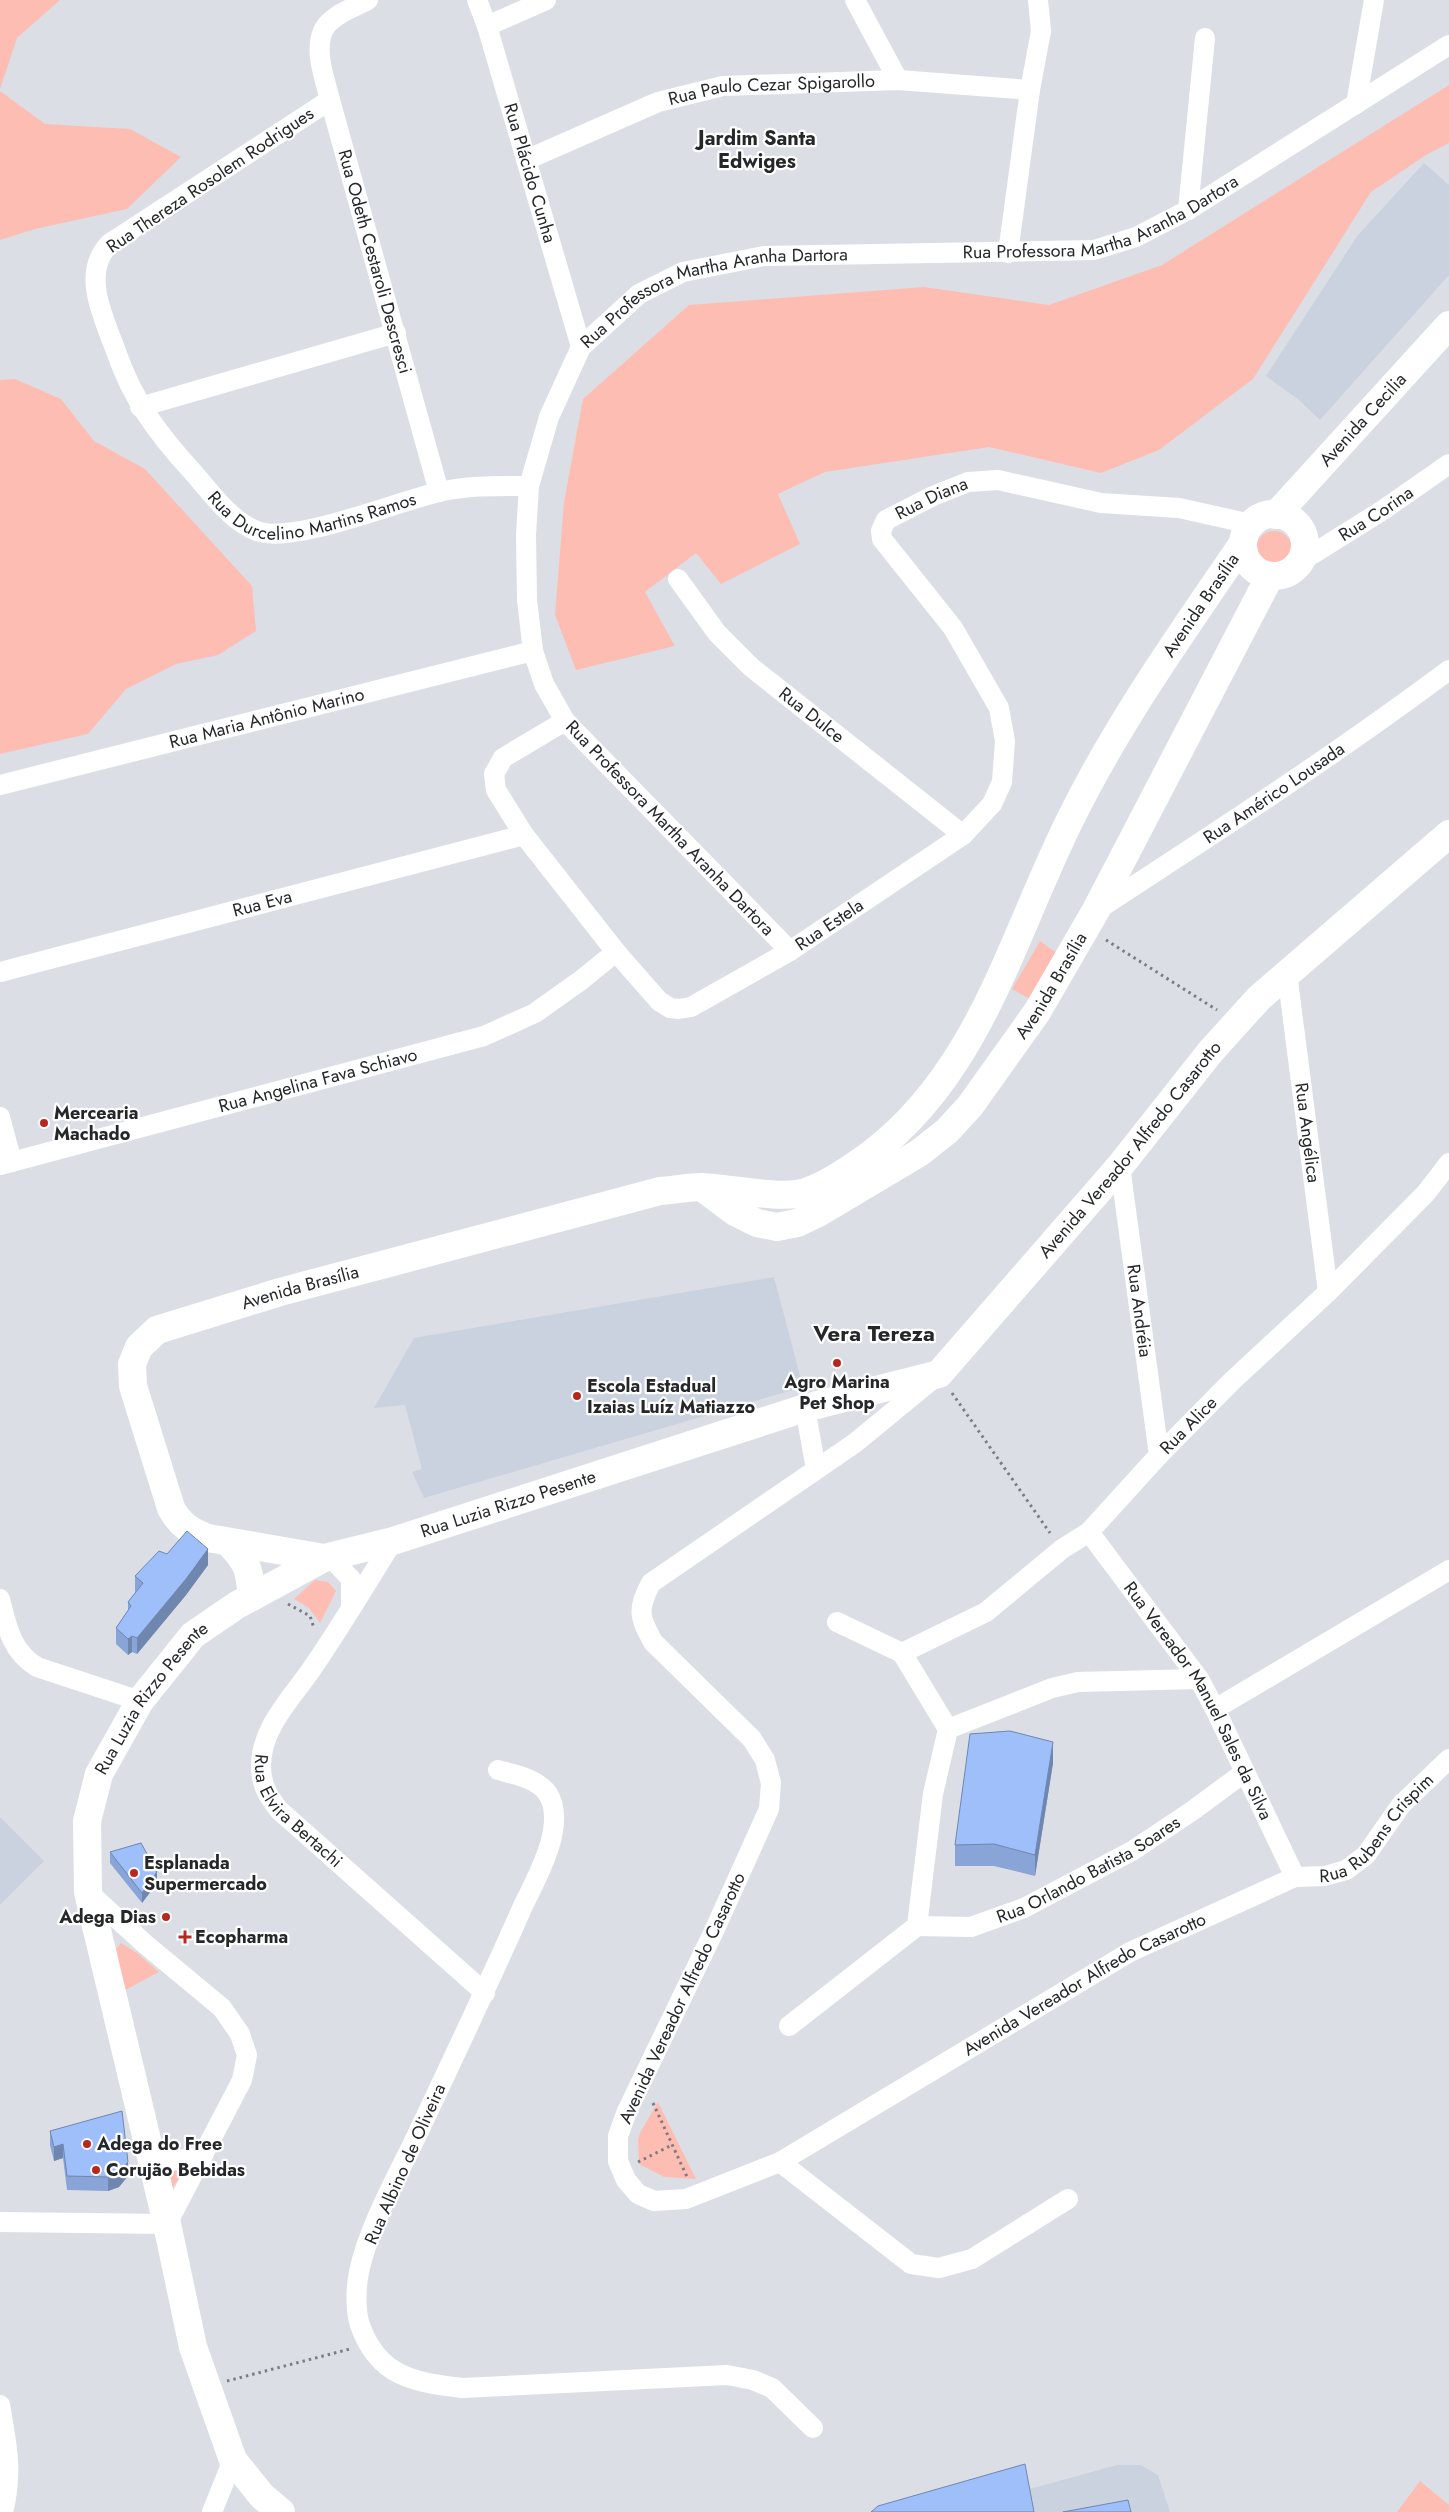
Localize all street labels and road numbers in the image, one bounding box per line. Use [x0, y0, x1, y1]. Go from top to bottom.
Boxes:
street label: Rua Paulo Cezar Spigarollo [665, 68, 875, 112]
street label: Rua Plácido Cunha [497, 100, 563, 246]
street label: Rua Thereza Rosolem Rodrigues [101, 101, 319, 259]
street label: Rua Odeth Cestaroli Descresci [331, 147, 418, 377]
street label: Rua Professora Martha Aranha Dartora [963, 168, 1243, 265]
street label: Rua Professora Martha Aranha Dartora [575, 241, 848, 355]
street label: Avenida Cecilia [1313, 367, 1412, 472]
street label: Rua Diana [891, 470, 972, 526]
street label: Rua Durcelino Martins Ramos [204, 477, 428, 507]
street label: Rua Corina [1333, 480, 1419, 548]
street label: Avenida Brasília [1156, 548, 1245, 662]
street label: Rua Maria Antônio Marino [166, 681, 367, 755]
street label: Rua Dulce [773, 681, 850, 749]
street label: Rua Professora Martha Aranha Dartora [560, 714, 780, 942]
street label: Rua Américo Lousada [1198, 736, 1350, 850]
street label: Rua Eva [230, 883, 295, 924]
street label: Rua Estela [790, 892, 869, 957]
street label: Avenida Brasília [1009, 927, 1093, 1044]
street label: Avenida Vereador Alfredo Casarotto [1033, 1035, 1227, 1264]
street label: Rua Angelina Fava Schiavo [216, 1041, 420, 1119]
street label: Rua Angélica [1288, 1081, 1327, 1184]
street label: Avenida Brasília [238, 1259, 362, 1316]
street label: Rua Andréia [1120, 1262, 1159, 1359]
street label: Rua Alice [1154, 1390, 1223, 1460]
street label: Rua Luzia Rizzo Pesente [417, 1463, 599, 1544]
street label: Rua Vereador Manuel Sales da Silva [1117, 1576, 1279, 1824]
street label: Rua Luzia Rizzo Pesente [88, 1615, 213, 1779]
street label: Rua Elvira Bertachi [248, 1753, 348, 1874]
street label: Rua Rubens Crispim [1319, 1767, 1439, 1889]
street label: Rua Orlando Batista Soares [993, 1809, 1185, 1930]
street label: Avenida Vereador Alfredo Casarotto [612, 1868, 752, 2128]
street label: Avenida Vereador Alfredo Casarotto [958, 1906, 1210, 2062]
street label: Rua Albino de Oliveira [358, 2079, 452, 2249]

